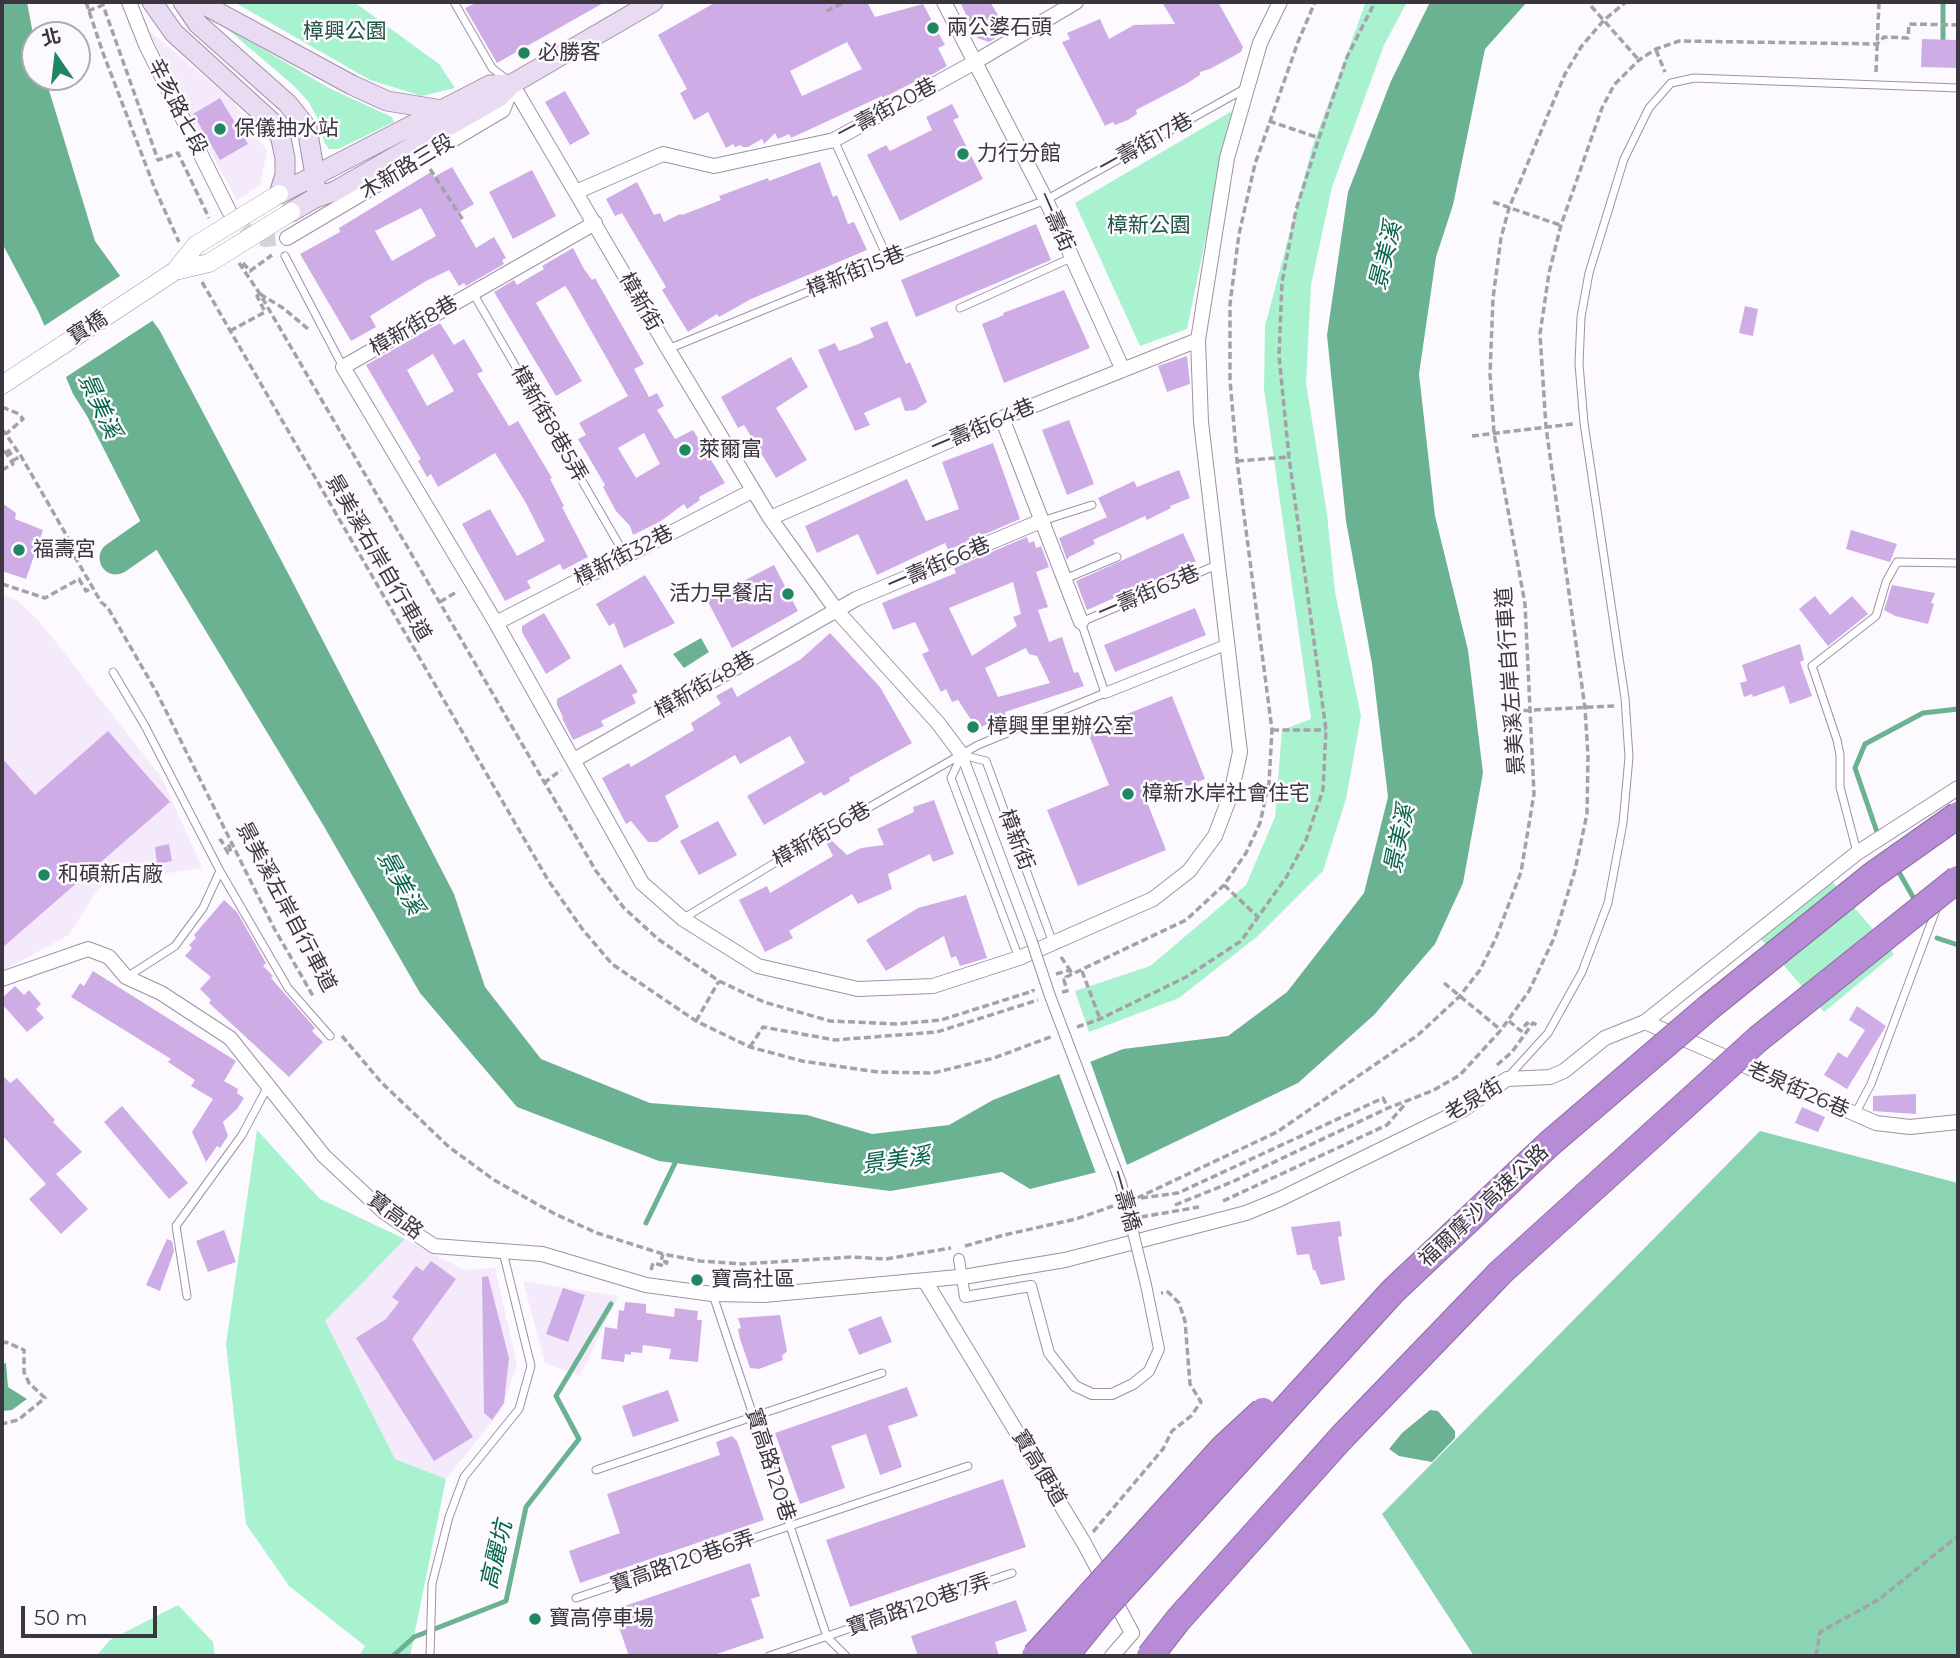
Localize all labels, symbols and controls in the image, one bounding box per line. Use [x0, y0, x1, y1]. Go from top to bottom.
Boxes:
place label: 兩公婆石頭 [947, 15, 1052, 41]
park label: 樟興公園 [303, 19, 387, 45]
marker: 兩公婆石頭 [925, 20, 941, 36]
north arrow [21, 21, 91, 91]
text: 北 [39, 24, 63, 51]
place label: 必勝客 [538, 40, 601, 66]
marker: 必勝客 [516, 45, 532, 61]
street label: 辛亥路七段 [142, 55, 212, 159]
street label: 一壽街20巷 [833, 73, 941, 147]
street label: 一壽街17巷 [1094, 108, 1198, 180]
place label: 保儀抽水站 [234, 116, 339, 142]
marker: 保儀抽水站 [212, 121, 228, 137]
street label: 木新路三段 [356, 129, 458, 205]
place label: 力行分館 [977, 141, 1061, 167]
marker: 力行分館 [955, 146, 971, 162]
street label: 一壽街 [1031, 188, 1079, 256]
park label: 樟新公園 [1107, 213, 1191, 239]
water label: 景美溪 [1364, 219, 1408, 293]
street label: 樟新街15巷 [803, 241, 909, 303]
street label: 樟新街 [613, 268, 667, 336]
street label: 樟新街8巷 [366, 291, 462, 361]
street label: 寶橋 [64, 306, 112, 350]
street label: 樟新街8巷5弄 [506, 361, 592, 487]
water label: 景美溪 [72, 369, 126, 443]
street label: 一壽街64巷 [927, 394, 1039, 460]
place label: 萊爾富 [699, 437, 762, 463]
marker: 萊爾富 [677, 442, 693, 458]
street label: 景美溪右岸自行車道 [320, 470, 436, 646]
street label: 樟新街32巷 [570, 520, 678, 592]
street label: 一壽街66巷 [884, 532, 994, 598]
place label: 福壽宮 [33, 537, 96, 563]
marker: 福壽宮 [11, 542, 27, 558]
street label: 一壽街63巷 [1094, 560, 1204, 626]
place label: 活力早餐店 [669, 581, 774, 607]
marker: 活力早餐店 [780, 586, 796, 602]
street label: 景美溪左岸自行車道 [1492, 586, 1530, 776]
street label: 樟新街48巷 [650, 646, 760, 724]
place label: 樟興里里辦公室 [987, 714, 1134, 740]
marker: 樟興里里辦公室 [965, 719, 981, 735]
place label: 樟新水岸社會住宅 [1142, 781, 1310, 807]
marker: 樟新水岸社會住宅 [1120, 786, 1136, 802]
street label: 樟新街56巷 [769, 797, 875, 873]
water label: 景美溪 [1379, 802, 1421, 876]
street label: 樟新街 [993, 806, 1039, 874]
street label: 景美溪左岸自行車道 [231, 818, 341, 996]
water label: 景美溪 [371, 846, 429, 920]
place label: 和碩新店廠 [58, 862, 163, 888]
marker: 和碩新店廠 [36, 867, 52, 883]
street label: 老泉街26巷 [1743, 1056, 1853, 1124]
street label: 老泉街 [1441, 1073, 1507, 1127]
street label: 福爾摩沙高速公路 [1414, 1139, 1554, 1273]
water label: 景美溪 [860, 1143, 932, 1179]
street label: 一壽橋 [1103, 1167, 1145, 1235]
street label: 寶高路 [362, 1187, 428, 1245]
place label: 寶高社區 [711, 1267, 795, 1293]
marker: 寶高社區 [689, 1272, 705, 1288]
street label: 寶高路120巷 [740, 1405, 800, 1525]
street label: 寶高便道 [1007, 1426, 1071, 1510]
water label: 高麗坑 [476, 1518, 518, 1592]
street label: 寶高路120巷6弄 [607, 1525, 759, 1599]
street label: 寶高路120巷7弄 [844, 1569, 994, 1641]
scale bar [24, 1592, 161, 1636]
text: 50 m [34, 1605, 88, 1630]
place label: 寶高停車場 [549, 1606, 654, 1632]
marker: 寶高停車場 [527, 1611, 543, 1627]

